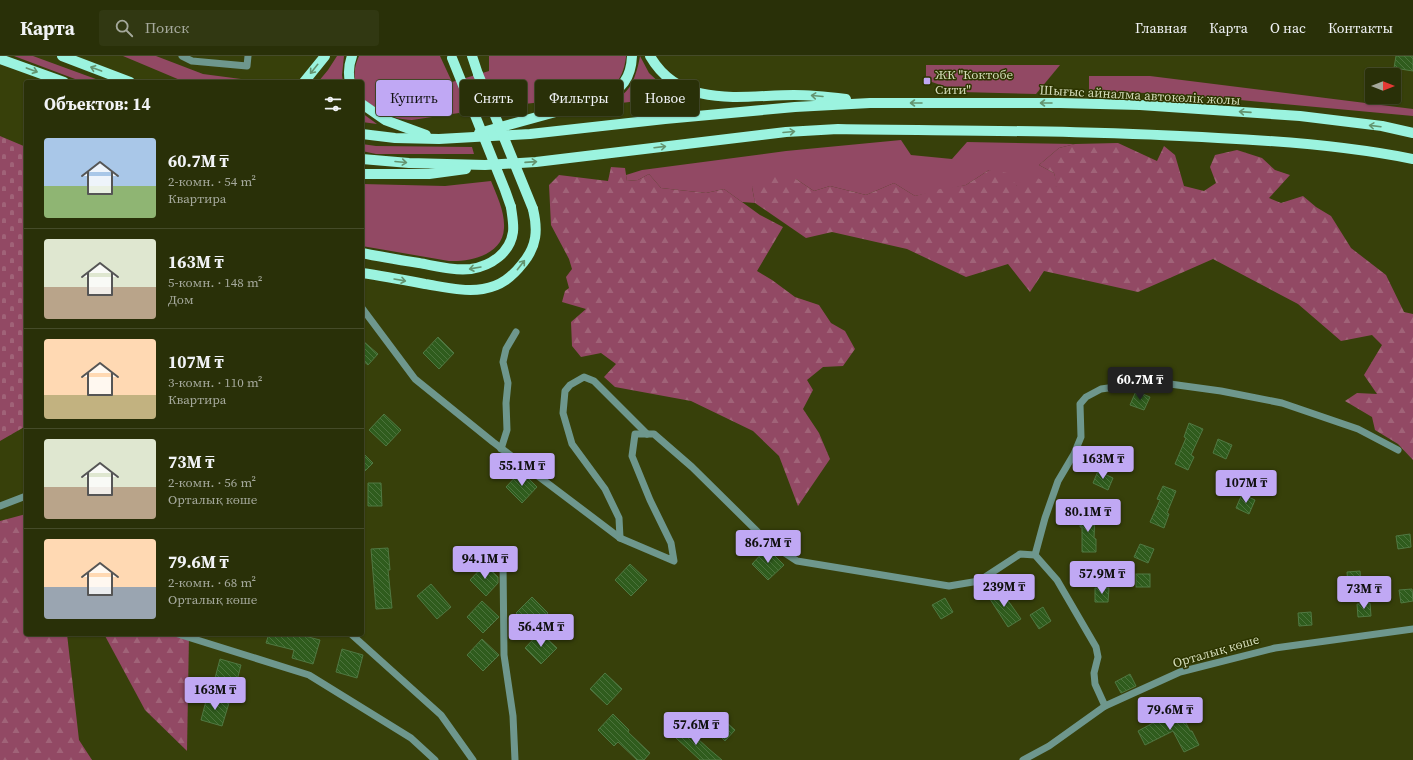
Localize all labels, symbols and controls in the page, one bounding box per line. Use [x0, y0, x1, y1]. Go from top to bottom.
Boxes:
search box [99, 10, 379, 46]
text: Карта [20, 15, 75, 41]
icon: search [113, 17, 135, 39]
text: Поиск [145, 17, 189, 38]
text: Главная [1135, 18, 1187, 38]
text: Карта [1209, 18, 1248, 38]
text: О нас [1270, 18, 1306, 38]
text: Контакты [1328, 18, 1393, 38]
one-way arrow [90, 64, 102, 72]
one-way arrow [310, 64, 319, 74]
place label: ЖК "Коктобе Сити" [935, 66, 1013, 98]
one-way arrow [25, 67, 37, 75]
north arrow [1365, 68, 1401, 104]
map controls [1365, 68, 1401, 104]
marker: ЖК "Коктобе Сити" [922, 76, 932, 86]
chip: Купить [376, 80, 452, 116]
chip: Снять [460, 80, 527, 116]
chip: Фильтры [535, 80, 623, 116]
chip: Новое [631, 80, 699, 116]
street label: Шығыс айналма автокөлік жолы [1039, 81, 1241, 109]
text: Объектов: 14 [44, 92, 151, 116]
one-way arrow [811, 92, 824, 99]
icon: filters [322, 93, 344, 115]
one-way arrow [910, 99, 923, 107]
one-way arrow [1040, 99, 1053, 107]
one-way arrow [1239, 109, 1252, 116]
one-way arrow [1369, 122, 1382, 129]
one-way arrow [782, 129, 795, 136]
one-way arrow [653, 144, 666, 151]
text: 60.7M ₸ [168, 149, 229, 173]
icon: home [76, 154, 124, 202]
one-way arrow [394, 158, 407, 166]
one-way arrow [524, 159, 537, 166]
text: 2-комн. · 54 m² [168, 173, 256, 190]
text: Квартира [168, 190, 226, 207]
text: 163M ₸ [168, 250, 224, 274]
icon: home [76, 255, 124, 303]
one-way arrow [517, 259, 526, 270]
one-way arrow [469, 264, 482, 272]
text: 5-комн. · 148 m² [168, 274, 263, 291]
one-way arrow [394, 276, 407, 284]
text: Дом [168, 291, 194, 308]
text: 107M ₸ [168, 350, 224, 374]
icon: home [76, 355, 124, 403]
pin: 60.7M ₸ [1103, 367, 1177, 401]
text: 60.7M ₸ [1117, 371, 1163, 388]
text: 3-комн. · 110 m² [168, 374, 263, 391]
text: Квартира [168, 391, 226, 408]
pin: 163M ₸ [1070, 446, 1136, 480]
text: 73M ₸ [168, 450, 215, 474]
text: 163M ₸ [1082, 450, 1124, 467]
pin: 55.1M ₸ [485, 453, 559, 487]
icon: home [76, 455, 124, 503]
text: 55.1M ₸ [499, 457, 545, 474]
pin: 107M ₸ [1213, 470, 1279, 504]
text: 2-комн. · 56 m² [168, 474, 256, 491]
text: 107M ₸ [1225, 474, 1267, 491]
text: Орталық көше [168, 491, 257, 508]
pin: 80.1M ₸ [1051, 499, 1125, 533]
text: 80.1M ₸ [1065, 503, 1111, 520]
pin: 86.7M ₸ [731, 530, 805, 564]
text: 86.7M ₸ [745, 534, 791, 551]
pin: 94.1M ₸ [448, 546, 522, 580]
text: 79.6M ₸ [168, 550, 229, 574]
text: 94.1M ₸ [462, 550, 508, 567]
icon: home [76, 555, 124, 603]
pin: 57.9M ₸ [1065, 561, 1139, 595]
text: 57.9M ₸ [1079, 565, 1125, 582]
text: 2-комн. · 68 m² [168, 574, 256, 591]
pin: 239M ₸ [971, 574, 1037, 608]
pin: 73M ₸ [1336, 576, 1392, 610]
text: 239M ₸ [983, 578, 1025, 595]
text: 73M ₸ [1346, 580, 1382, 597]
text: Орталық көше [168, 591, 257, 608]
pin: 56.4M ₸ [504, 614, 578, 648]
text: 56.4M ₸ [518, 618, 564, 635]
street label: Орталық көше [1171, 630, 1262, 671]
pin: 163M ₸ [182, 677, 248, 711]
text: 163M ₸ [194, 681, 236, 698]
pin: 79.6M ₸ [1133, 697, 1207, 731]
text: 79.6M ₸ [1147, 701, 1193, 718]
pin: 57.6M ₸ [659, 712, 733, 746]
text: 57.6M ₸ [673, 716, 719, 733]

